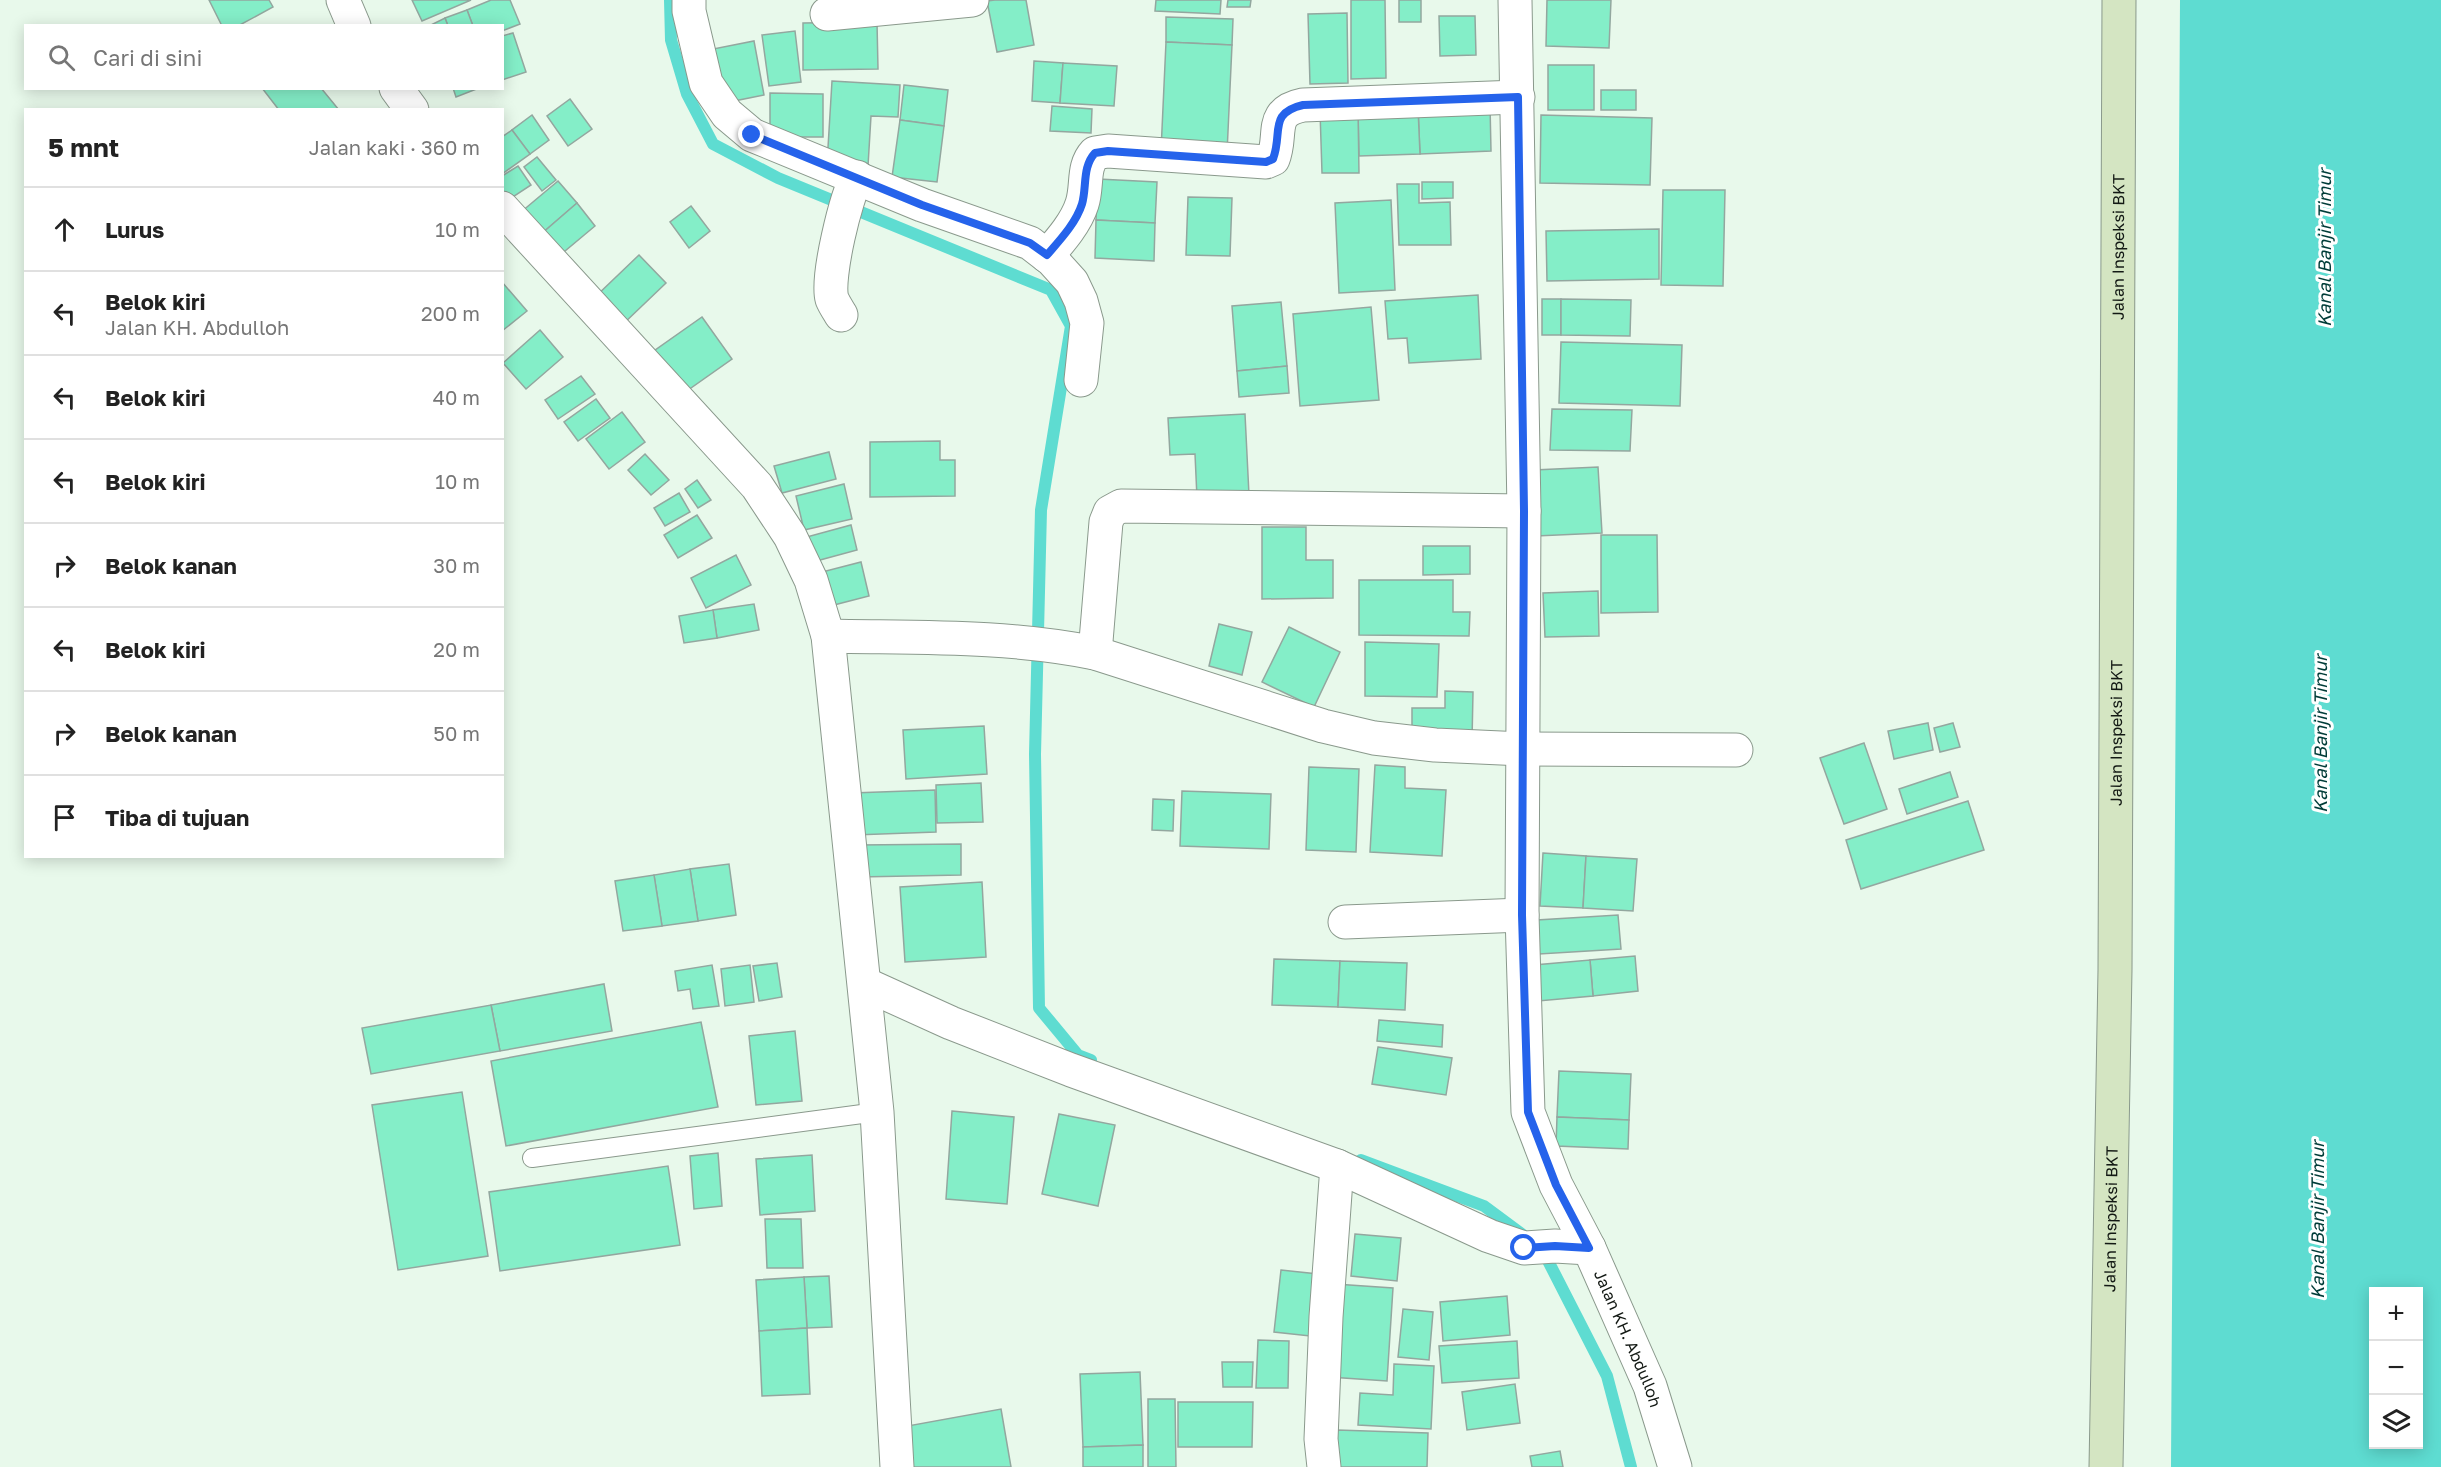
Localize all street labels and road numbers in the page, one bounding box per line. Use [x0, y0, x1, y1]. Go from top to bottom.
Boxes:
street label: Jalan Inspeksi BKT [2108, 174, 2128, 320]
street label: Jalan Inspeksi BKT [2106, 660, 2126, 806]
street label: Jalan Inspeksi BKT [2099, 1146, 2122, 1292]
street label: Jalan KH. Abdulloh [1590, 1267, 1666, 1409]

